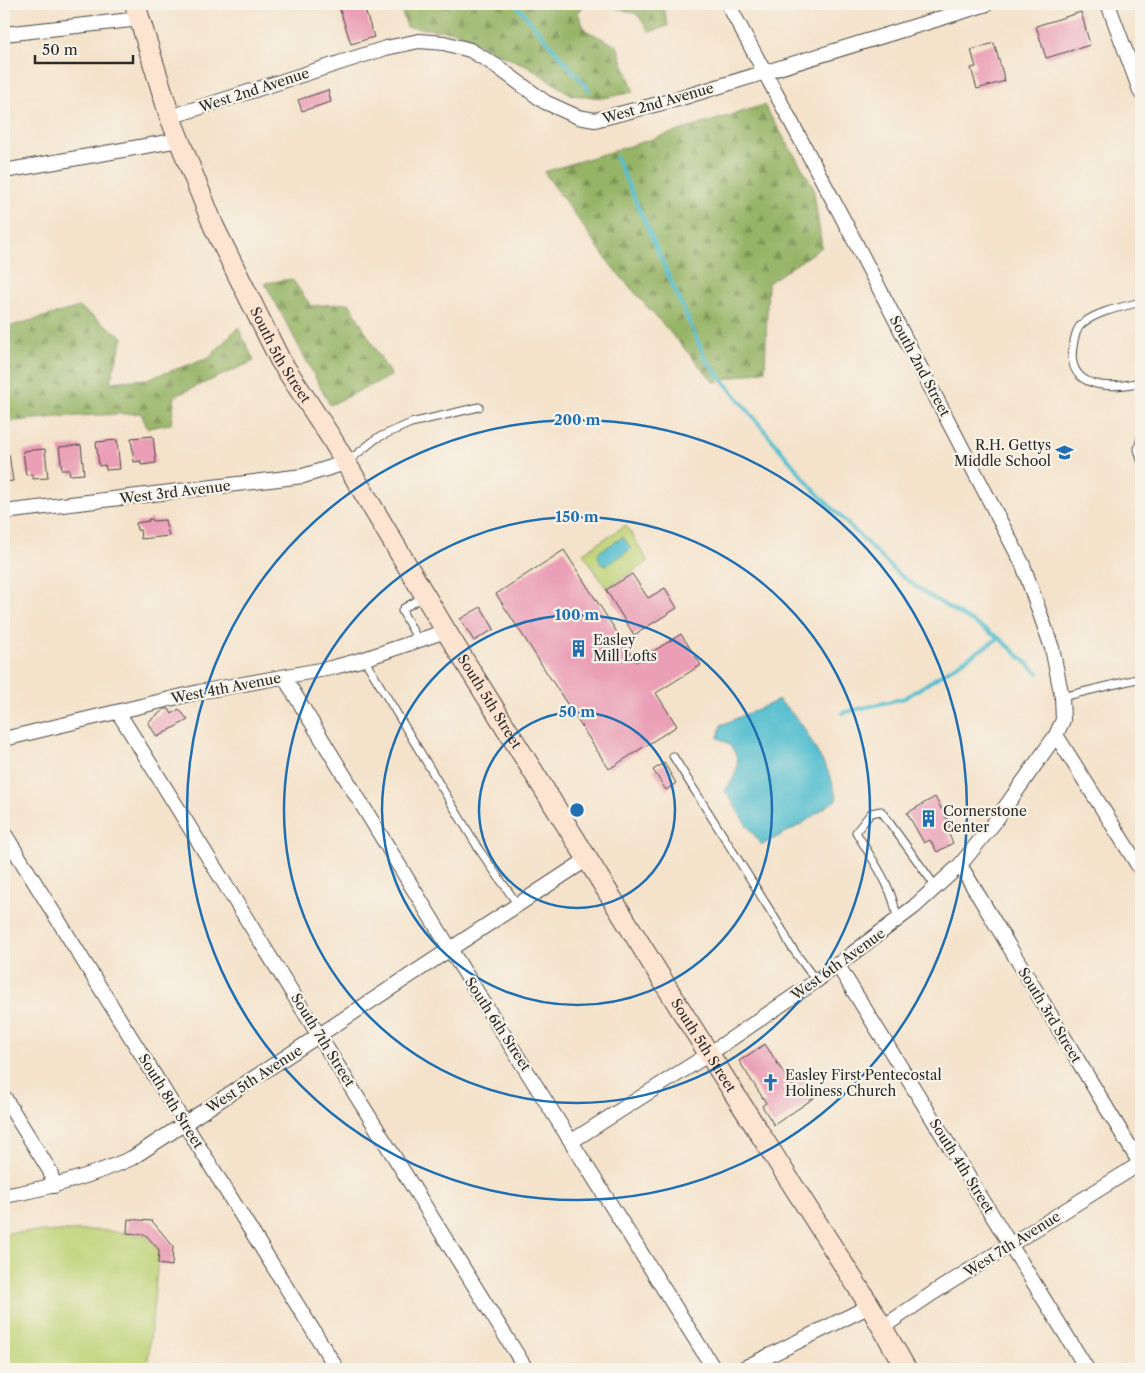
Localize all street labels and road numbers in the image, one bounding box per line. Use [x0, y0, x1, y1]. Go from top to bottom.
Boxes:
street label: West 2nd Avenue [196, 64, 312, 117]
street label: West 2nd Avenue [599, 78, 716, 128]
street label: South 5th Street [246, 304, 315, 406]
street label: South 2nd Street [886, 312, 954, 420]
street label: West 3rd Avenue [118, 476, 232, 508]
street label: South 5th Street [454, 651, 526, 752]
street label: West 4th Avenue [169, 669, 283, 708]
street label: West 6th Avenue [787, 924, 889, 1005]
street label: South 3rd Street [1014, 964, 1086, 1066]
street label: South 6th Street [461, 974, 535, 1074]
street label: South 7th Street [287, 990, 359, 1090]
street label: South 5th Street [667, 995, 740, 1096]
street label: West 5th Avenue [202, 1041, 306, 1117]
street label: South 8th Street [135, 1050, 207, 1152]
street label: South 4th Street [926, 1115, 998, 1217]
street label: West 7th Avenue [960, 1207, 1064, 1281]

